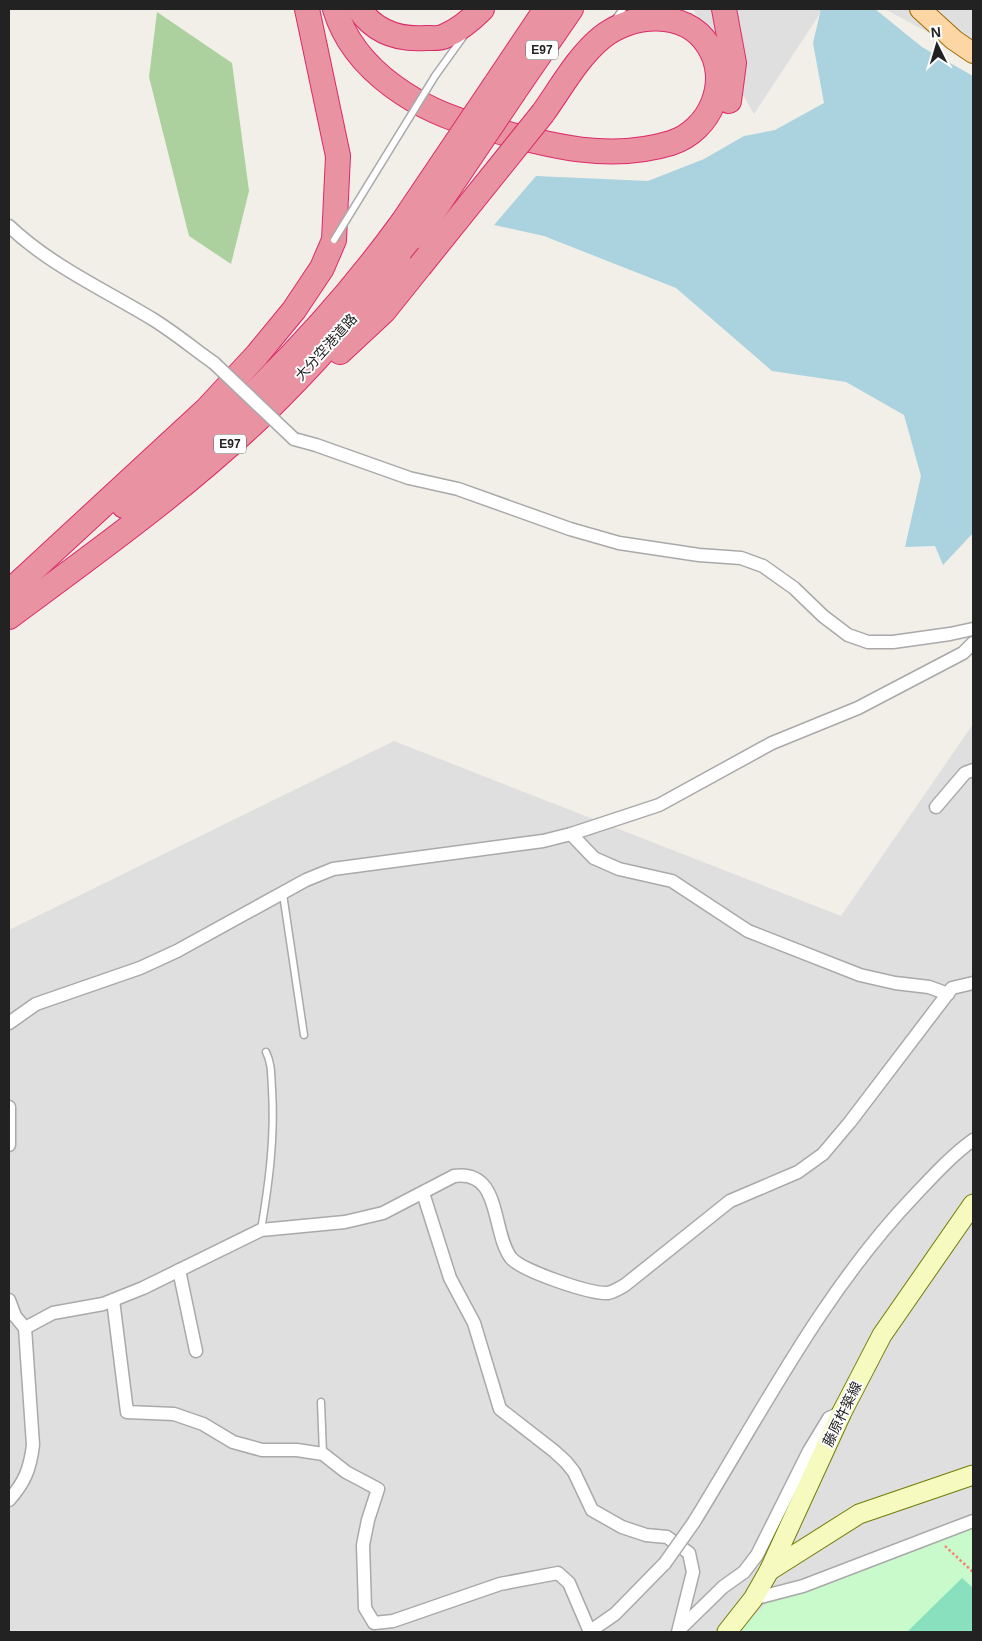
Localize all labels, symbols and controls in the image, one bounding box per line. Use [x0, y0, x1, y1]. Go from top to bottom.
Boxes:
north arrow [912, 20, 962, 70]
text: N [930, 24, 942, 40]
road number: E97 [526, 40, 558, 60]
street label: 大分空港道路 [292, 310, 360, 384]
road number: E97 [214, 434, 246, 454]
street label: 藤原杵築線 [819, 1379, 865, 1449]

